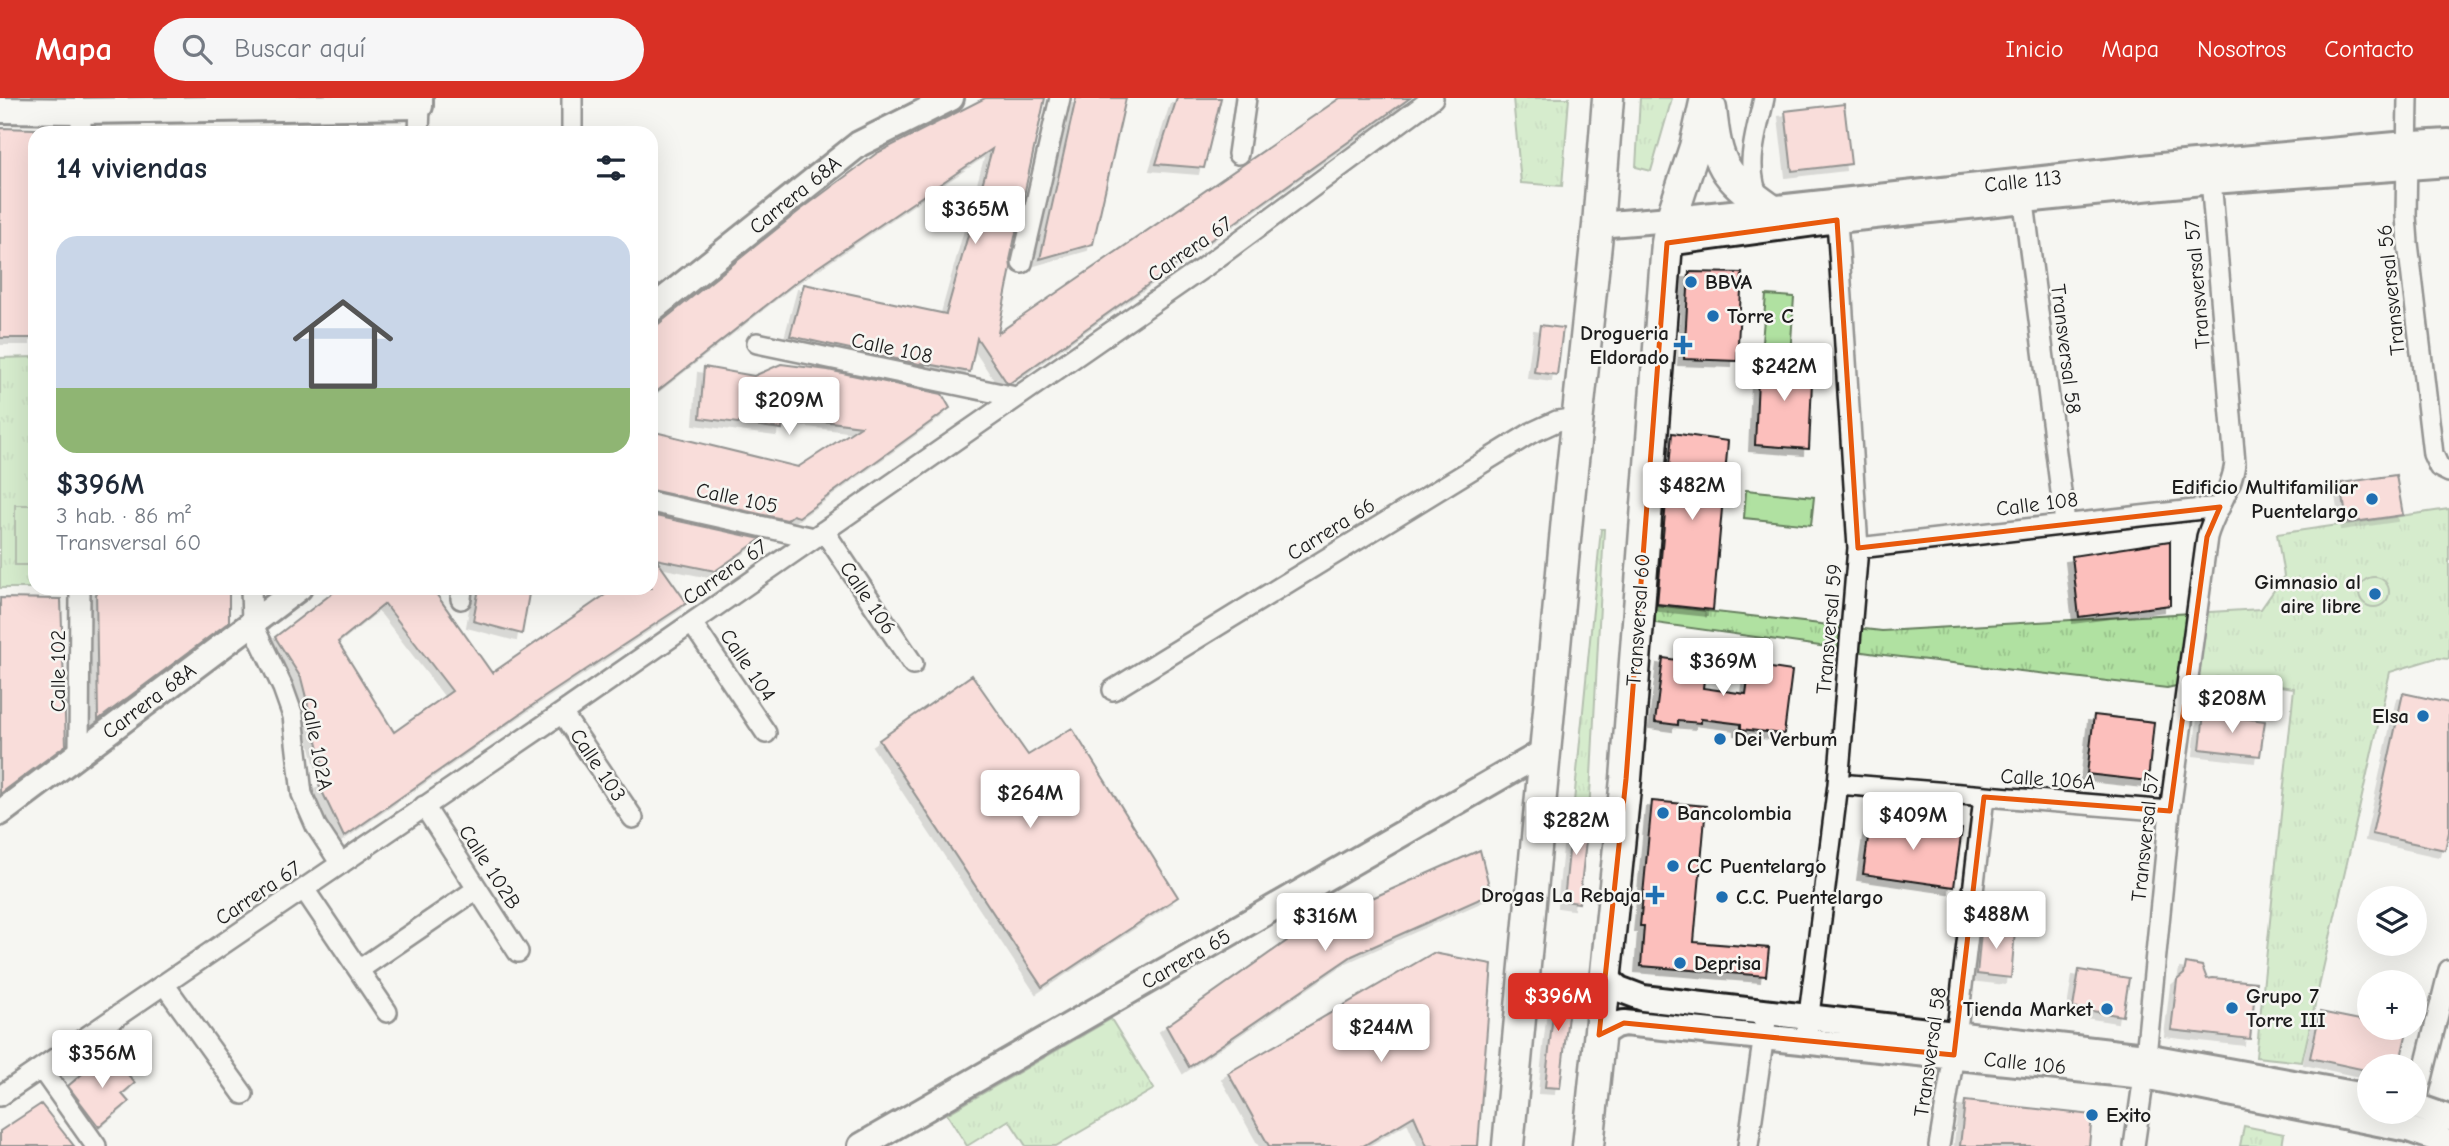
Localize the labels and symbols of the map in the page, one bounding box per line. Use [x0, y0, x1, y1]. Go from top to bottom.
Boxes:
street label: Carrera 68A [744, 151, 846, 239]
street label: Calle 113 [1983, 165, 2063, 197]
pin: $365M [926, 186, 1024, 246]
street label: Carrera 67 [1143, 211, 1237, 287]
street label: Transversal 57 [2179, 218, 2215, 350]
street label: Transversal 56 [2372, 224, 2410, 356]
place label: BBVA [1705, 270, 1752, 294]
marker: BBVA [1683, 274, 1699, 290]
street label: Transversal 58 [2046, 283, 2086, 415]
place label: Torre C [1727, 304, 1794, 328]
marker: Torre C [1705, 308, 1721, 324]
place label: Drogueria Eldorado [1580, 321, 1669, 369]
street label: Calle 108 [849, 328, 935, 368]
marker: Drogueria Eldorado [1675, 337, 1691, 353]
pin: $242M [1735, 344, 1833, 403]
pin: $209M [740, 378, 838, 437]
pin: $482M [1643, 462, 1741, 522]
place label: Edificio Multifamiliar Puentelargo [2172, 475, 2359, 523]
street label: Calle 105 [694, 478, 780, 518]
street label: Calle 108 [1995, 487, 2079, 521]
marker: Edificio Multifamiliar Puentelargo [2364, 491, 2380, 507]
street label: Carrera 66 [1283, 493, 1379, 565]
street label: Carrera 67 [678, 534, 772, 610]
street label: Transversal 60 [1621, 553, 1655, 687]
street label: Calle 106 [835, 557, 901, 639]
street label: Transversal 59 [1811, 563, 1847, 695]
place label: Gimnasio al aire libre [2254, 570, 2361, 618]
marker: Gimnasio al aire libre [2367, 586, 2383, 602]
street label: Calle 104 [715, 624, 781, 706]
street label: Calle 102 [46, 630, 70, 712]
pin: $369M [1674, 638, 1772, 698]
street label: Carrera 68A [98, 658, 200, 744]
pin: $208M [2183, 676, 2281, 735]
street label: Calle 102A [296, 695, 338, 793]
place label: Elsa [2372, 704, 2409, 728]
marker: Elsa [2415, 708, 2431, 724]
street label: Calle 103 [565, 724, 631, 806]
place label: Dei Verbum [1734, 727, 1837, 751]
marker: Dei Verbum [1712, 731, 1728, 747]
street label: Calle 106A [2000, 764, 2096, 794]
pin: $264M [981, 770, 1079, 830]
street label: Transversal 57 [2126, 771, 2164, 903]
pin: $409M [1864, 792, 1962, 852]
pin: $282M [1527, 798, 1625, 857]
place label: Bancolombia [1677, 801, 1792, 825]
marker: Bancolombia [1655, 805, 1671, 821]
street label: Calle 102B [454, 820, 526, 914]
place label: CC Puentelargo [1687, 854, 1827, 878]
street label: Carrera 67 [211, 856, 305, 930]
marker: CC Puentelargo [1665, 858, 1681, 874]
place label: Drogas La Rebaja [1481, 883, 1641, 907]
place label: C.C. Puentelargo [1736, 885, 1883, 909]
marker: Drogas La Rebaja [1647, 887, 1663, 903]
marker: C.C. Puentelargo [1714, 889, 1730, 905]
pin: $488M [1947, 892, 2045, 951]
pin: $316M [1276, 894, 1374, 953]
street label: Carrera 65 [1137, 924, 1235, 994]
place label: Deprisa [1694, 951, 1762, 975]
marker: Deprisa [1672, 955, 1688, 971]
pin: $396M [1509, 974, 1607, 1033]
place label: Grupo 7 Torre III [2246, 984, 2326, 1032]
street label: Transversal 58 [1909, 986, 1951, 1118]
place label: Tienda Market [1963, 997, 2094, 1021]
marker: Grupo 7 Torre III [2224, 1000, 2240, 1016]
marker: Tienda Market [2099, 1001, 2115, 1017]
pin: $244M [1332, 1004, 1430, 1064]
pin: $356M [53, 1030, 151, 1090]
street label: Calle 106 [1982, 1047, 2068, 1079]
place label: Exito [2106, 1103, 2151, 1127]
marker: Exito [2084, 1107, 2100, 1123]

